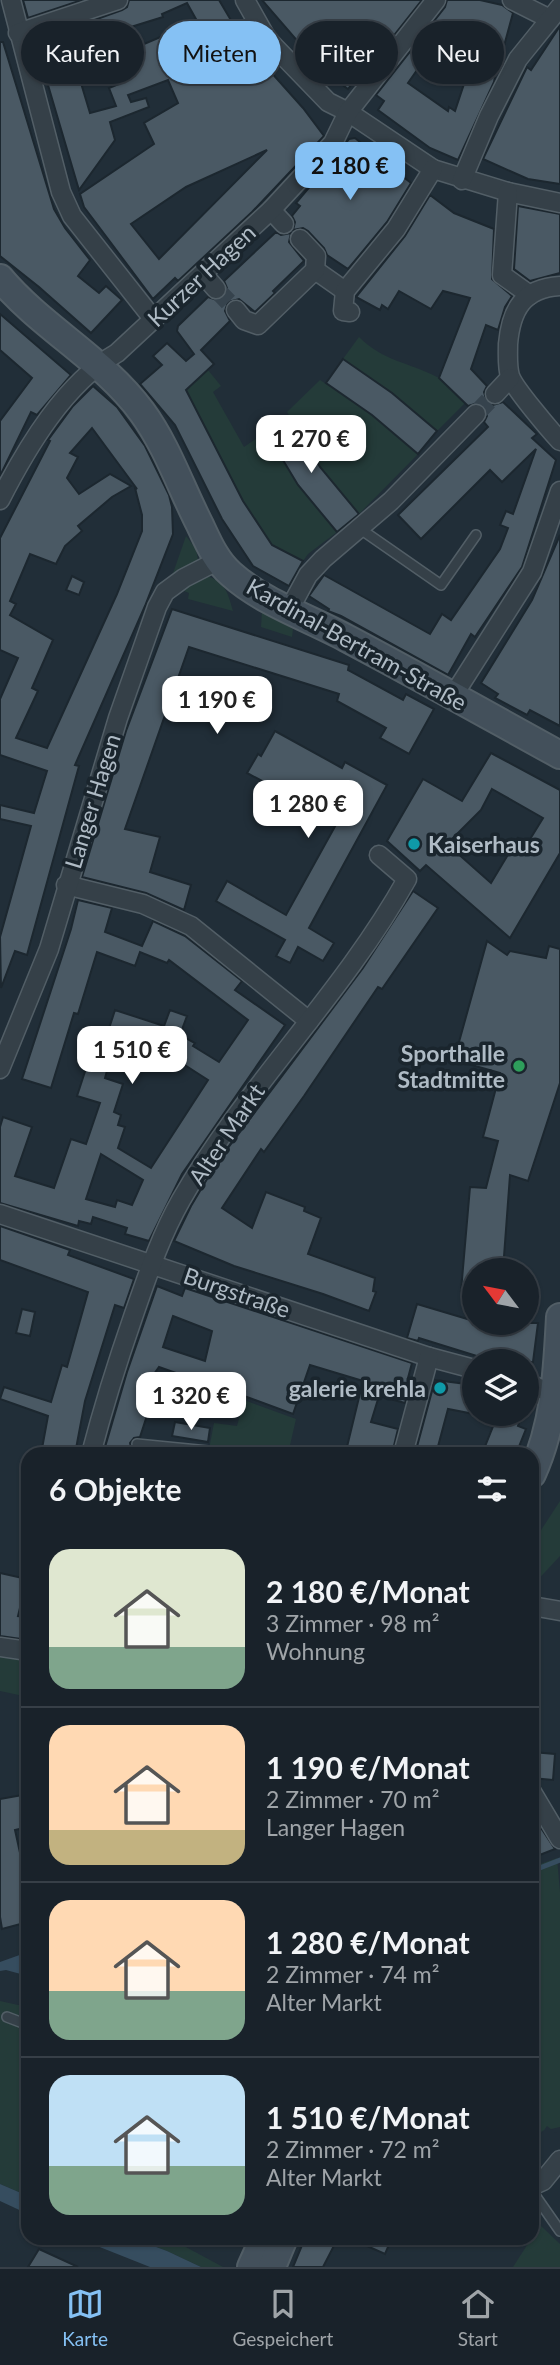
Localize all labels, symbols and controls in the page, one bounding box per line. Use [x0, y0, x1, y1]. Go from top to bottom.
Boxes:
chip: Kaufen [21, 21, 144, 84]
chip: Mieten [158, 21, 281, 84]
chip: Filter [295, 21, 398, 84]
chip: Neu [412, 21, 504, 84]
pin: 2 180 € [285, 142, 415, 202]
text: 2 180 € [311, 151, 389, 179]
street label: Kurzer Hagen [141, 218, 261, 332]
pin: 1 270 € [246, 416, 376, 475]
text: 1 270 € [272, 424, 350, 452]
street label: Kardinal-Bertram-Straße [242, 572, 472, 716]
pin: 1 190 € [152, 676, 282, 736]
text: 1 190 € [178, 685, 256, 713]
street label: Langer Hagen [58, 730, 126, 872]
pin: 1 280 € [243, 780, 373, 840]
text: 1 280 € [269, 789, 347, 817]
place label: Kaiserhaus [428, 830, 540, 858]
marker: Kaiserhaus [406, 836, 422, 852]
pin: 1 510 € [67, 1026, 197, 1086]
text: 1 510 € [93, 1035, 171, 1063]
place label: Sporthalle Stadtmitte [398, 1039, 505, 1093]
marker: Sporthalle Stadtmitte [511, 1058, 527, 1074]
street label: Alter Markt [182, 1078, 270, 1190]
north arrow [462, 1258, 539, 1335]
map controls [462, 1258, 539, 1426]
street label: Burgstraße [180, 1261, 294, 1323]
button: layers [462, 1349, 539, 1426]
pin: 1 320 € [126, 1372, 256, 1432]
place label: galerie krehla [289, 1374, 426, 1402]
marker: galerie krehla [432, 1380, 448, 1396]
text: 1 320 € [152, 1381, 230, 1409]
icon: filters [473, 1470, 511, 1508]
text: 6 Objekte [49, 1471, 181, 1507]
text: 2 180 €/Monat [266, 1573, 470, 1609]
icon: home [105, 1577, 189, 1661]
text: 3 Zimmer · 98 m² [266, 1609, 439, 1637]
text: Wohnung [266, 1637, 365, 1665]
text: 1 190 €/Monat [266, 1749, 470, 1785]
icon: home [105, 1753, 189, 1837]
text: 2 Zimmer · 70 m² [266, 1785, 439, 1813]
text: Langer Hagen [266, 1813, 405, 1841]
text: 1 280 €/Monat [266, 1924, 470, 1960]
icon: home [105, 1928, 189, 2012]
text: 2 Zimmer · 74 m² [266, 1960, 439, 1988]
text: Alter Markt [266, 1988, 382, 2016]
text: 1 510 €/Monat [266, 2099, 470, 2135]
icon: home [105, 2103, 189, 2187]
text: 2 Zimmer · 72 m² [266, 2135, 439, 2163]
text: Alter Markt [266, 2163, 382, 2191]
tab: Karte [62, 2285, 108, 2350]
tab: Gespeichert [233, 2285, 333, 2350]
tab: Start [458, 2285, 498, 2350]

